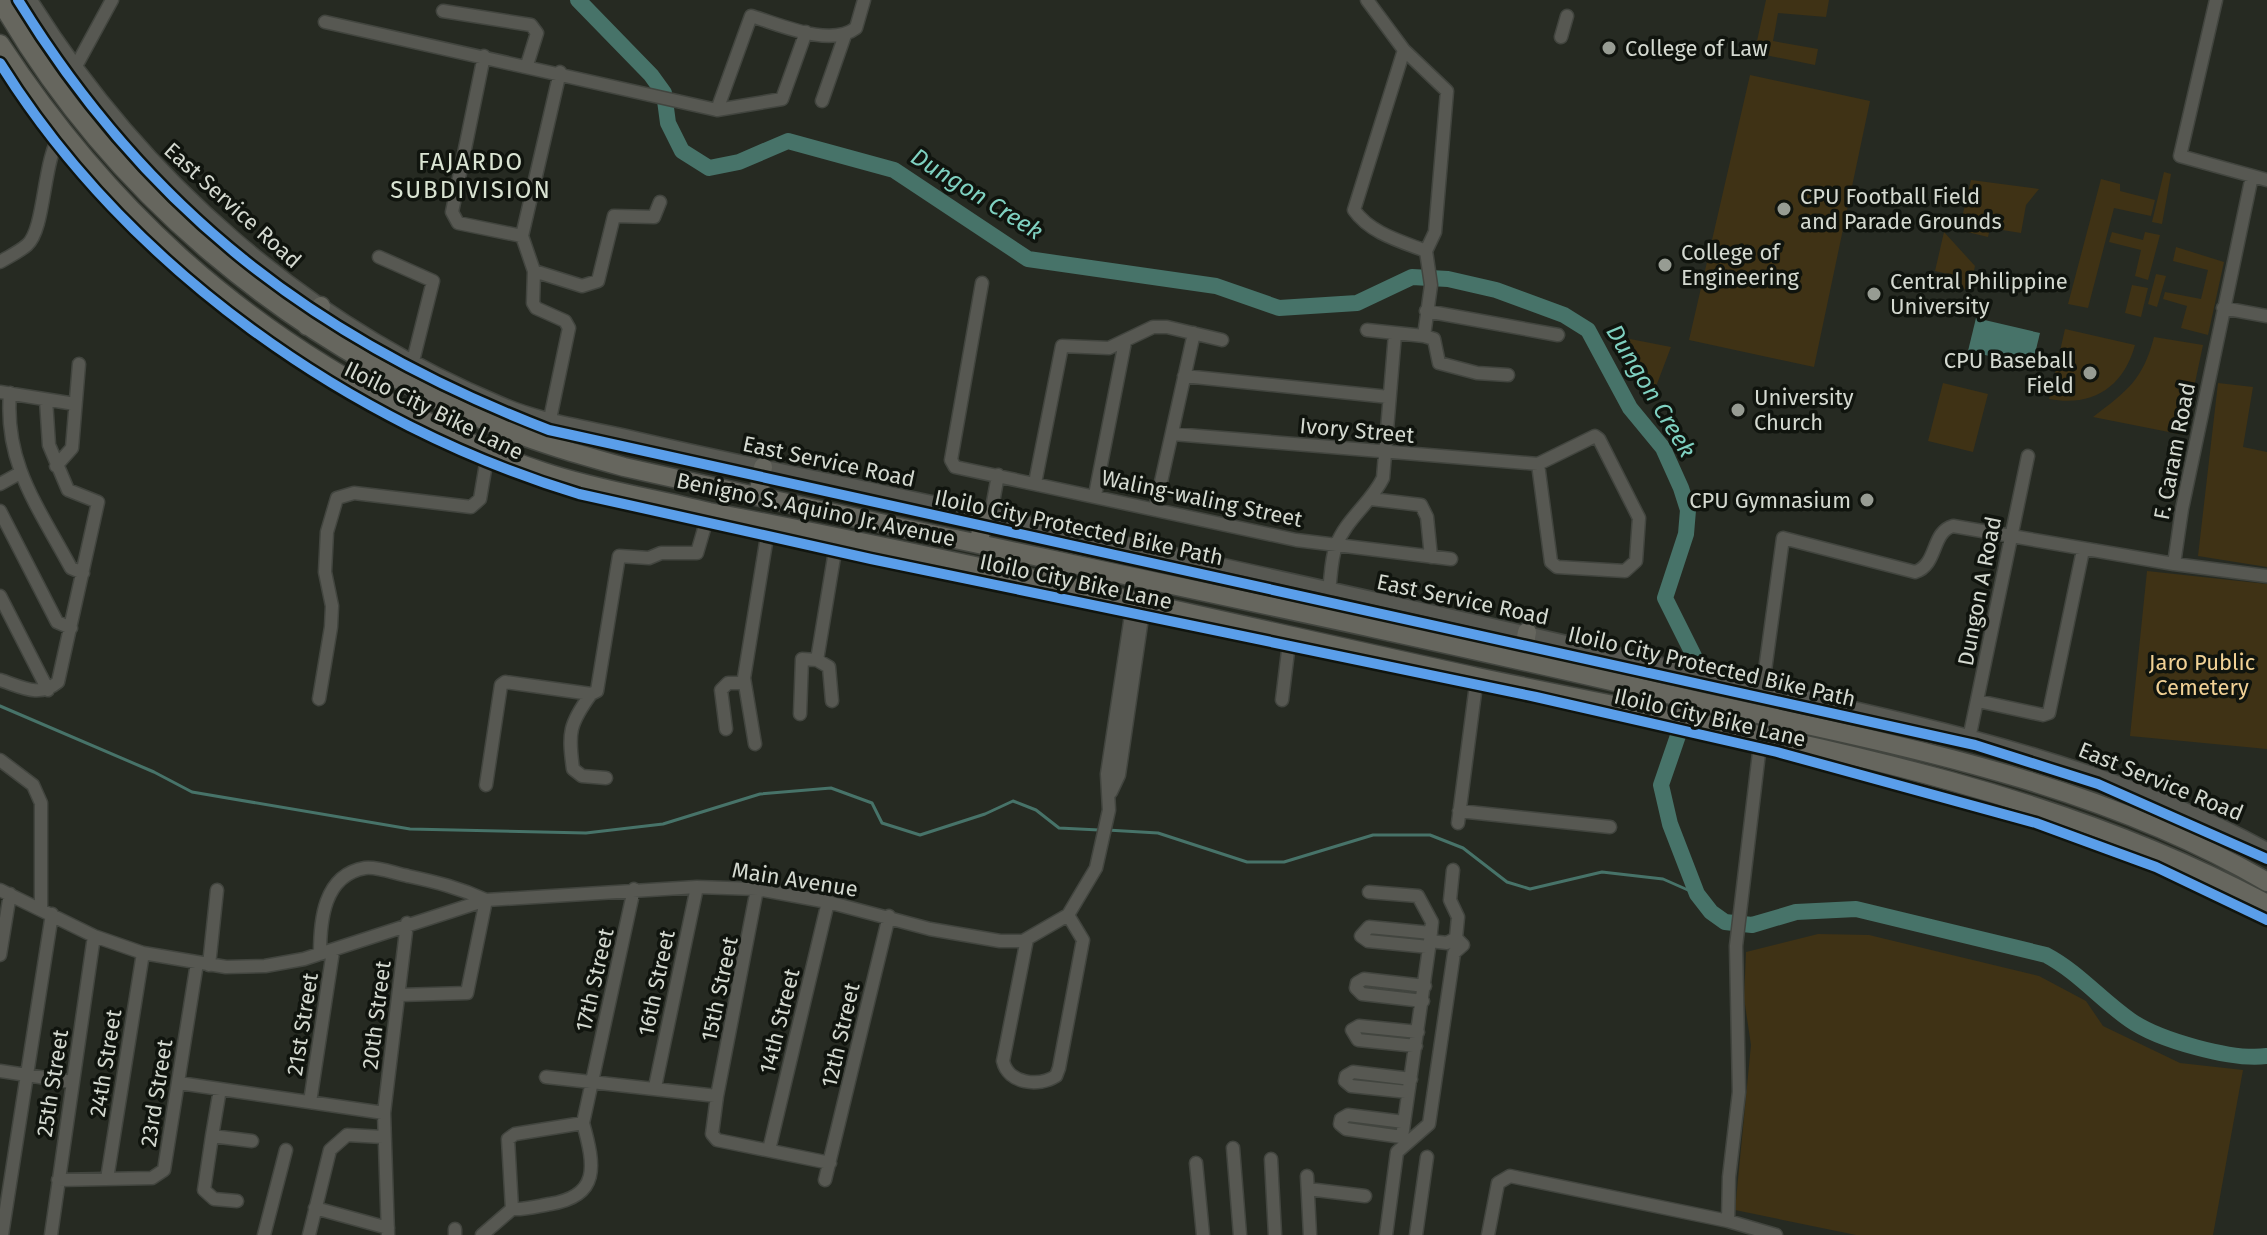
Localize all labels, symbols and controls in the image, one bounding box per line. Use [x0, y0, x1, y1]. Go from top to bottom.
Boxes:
place label: College of Law [1625, 35, 1768, 62]
marker: College of Law [1600, 39, 1618, 57]
street label: East Service Road [158, 137, 307, 274]
water label: Dungon Creek [906, 142, 1048, 246]
district label: FAJARDO SUBDIVISION [390, 148, 552, 204]
place label: CPU Football Field and Parade Grounds [1800, 183, 2002, 235]
marker: CPU Football Field and Parade Grounds [1775, 200, 1793, 218]
place label: College of Engineering [1681, 239, 1800, 291]
marker: College of Engineering [1656, 256, 1674, 274]
place label: Central Philippine University [1890, 268, 2068, 320]
marker: Central Philippine University [1865, 285, 1883, 303]
water label: Dungon Creek [1600, 319, 1702, 463]
place label: CPU Baseball Field [1944, 347, 2074, 399]
street label: Iloilo City Bike Lane [340, 355, 528, 466]
marker: CPU Baseball Field [2081, 364, 2099, 382]
street label: F. Caram Road [2148, 380, 2201, 522]
place label: University Church [1754, 384, 1854, 436]
marker: University Church [1729, 401, 1747, 419]
street label: Ivory Street [1299, 412, 1415, 449]
street label: East Service Road [740, 430, 918, 493]
street label: Waling-waling Street [1099, 464, 1305, 533]
street label: Benigno S. Aquino Jr. Avenue [674, 467, 958, 552]
street label: Iloilo City Protected Bike Path [932, 484, 1226, 571]
place label: CPU Gymnasium [1689, 487, 1851, 514]
marker: CPU Gymnasium [1858, 491, 1876, 509]
street label: Dungon A Road [1952, 514, 2007, 668]
street label: Iloilo City Bike Lane [977, 548, 1175, 615]
street label: East Service Road [1374, 568, 1552, 631]
street label: Iloilo City Protected Bike Path [1565, 620, 1858, 713]
park label: Jaro Public Cemetery [2149, 649, 2255, 701]
street label: Iloilo City Bike Lane [1611, 682, 1808, 753]
street label: East Service Road [2074, 736, 2247, 827]
street label: Main Avenue [730, 856, 860, 903]
street label: 17th Street [569, 926, 620, 1035]
street label: 16th Street [632, 928, 681, 1039]
street label: 15th Street [695, 934, 744, 1044]
street label: 20th Street [356, 959, 397, 1071]
street label: 14th Street [753, 966, 806, 1077]
street label: 21st Street [281, 971, 324, 1077]
street label: 12th Street [815, 980, 866, 1090]
street label: 24th Street [84, 1007, 127, 1119]
street label: 25th Street [31, 1028, 74, 1139]
street label: 23rd Street [135, 1037, 178, 1149]

